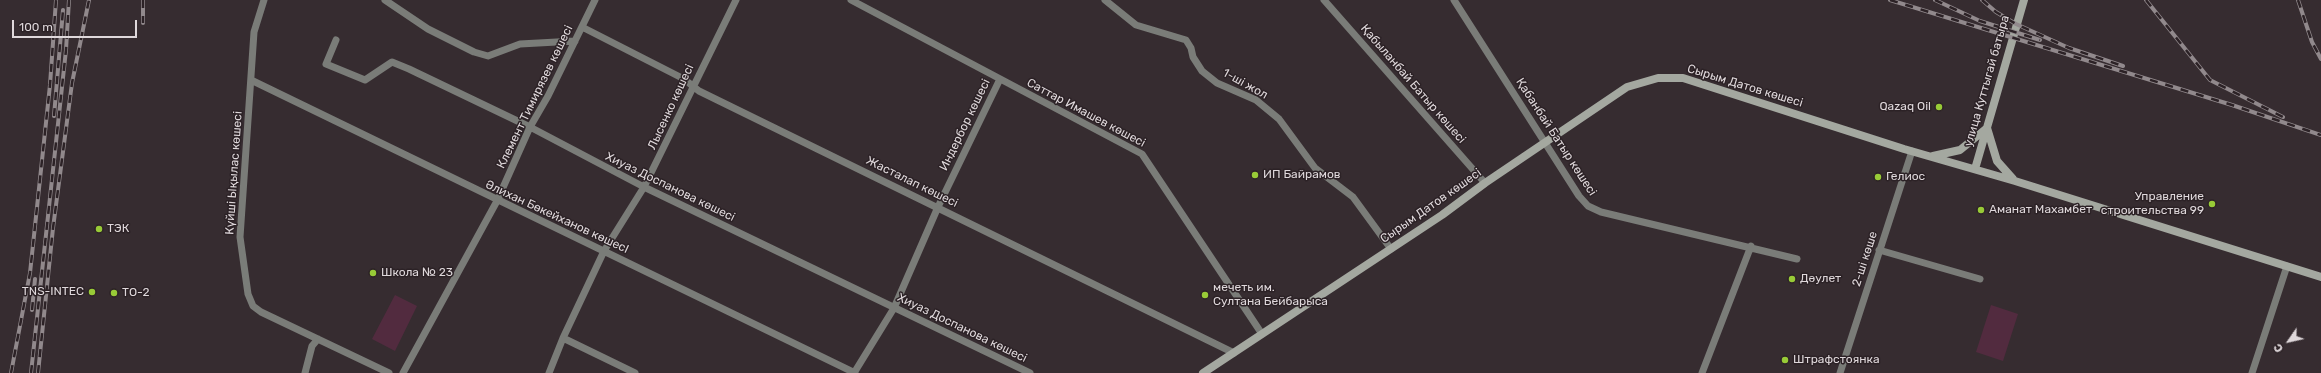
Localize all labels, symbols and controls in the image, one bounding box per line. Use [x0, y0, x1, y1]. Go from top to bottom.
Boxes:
scale bar [14, 12, 139, 38]
street label: улица Куттыгай батыра [1961, 14, 2013, 148]
text: 100 m [19, 20, 53, 34]
street label: Қабыланбай Батыр көшесі [1357, 22, 1469, 146]
street label: Клемент Тимирязев көшесі [494, 23, 576, 171]
street label: Лысенко көшесі [645, 62, 697, 152]
street label: Сырым Датов көшесі [1685, 62, 1805, 110]
street label: 1-ші жол [1220, 66, 1270, 102]
street label: Қабанбай Батыр көшесі [1513, 75, 1599, 199]
street label: Саттар Имашев көшесі [1024, 76, 1148, 150]
street label: Индербор көшесі [937, 77, 993, 173]
place label: Qazaq Oil [1879, 100, 1931, 114]
marker: Qazaq Oil [1934, 102, 1944, 112]
street label: Күйші Ықылас көшесі [222, 111, 246, 235]
street label: Хиуаз Доспанова көшесі [603, 149, 737, 225]
street label: Жасталап көшесі [864, 153, 960, 211]
street label: Сырым Датов көшесі [1378, 166, 1484, 246]
place label: ИП Байрамов [1263, 168, 1341, 182]
marker: ИП Байрамов [1250, 170, 1260, 180]
place label: Гелиос [1886, 170, 1925, 184]
marker: Гелиос [1873, 172, 1883, 182]
street label: Әлихан Бөкейханов көшесI [483, 177, 631, 257]
place label: Управление строительства 99 [2101, 190, 2204, 218]
marker: Управление строительства 99 [2207, 199, 2217, 209]
place label: Аманат Махамбет [1989, 203, 2092, 217]
marker: Аманат Махамбет [1976, 205, 1986, 215]
place label: ТЭК [107, 222, 129, 236]
marker: ТЭК [94, 224, 104, 234]
street label: 2-ші көше [1849, 230, 1881, 288]
place label: Школа № 23 [381, 266, 453, 280]
marker: Школа № 23 [368, 268, 378, 278]
place label: Дәулет [1800, 272, 1841, 286]
marker: Дәулет [1787, 274, 1797, 284]
place label: мечеть им. Султана Бейбарыса [1213, 281, 1328, 309]
place label: TNS-INTEC [22, 285, 84, 299]
place label: ТО-2 [122, 286, 149, 300]
marker: TNS-INTEC [87, 287, 97, 297]
marker: ТО-2 [109, 288, 119, 298]
street label: Хиуаз Доспанова көшесі [895, 290, 1029, 366]
marker: мечеть им. Султана Бейбарыса [1200, 290, 1210, 300]
north arrow [2269, 321, 2309, 361]
text: С [2271, 341, 2286, 355]
place label: Штрафстоянка [1793, 353, 1880, 367]
marker: Штрафстоянка [1780, 355, 1790, 365]

